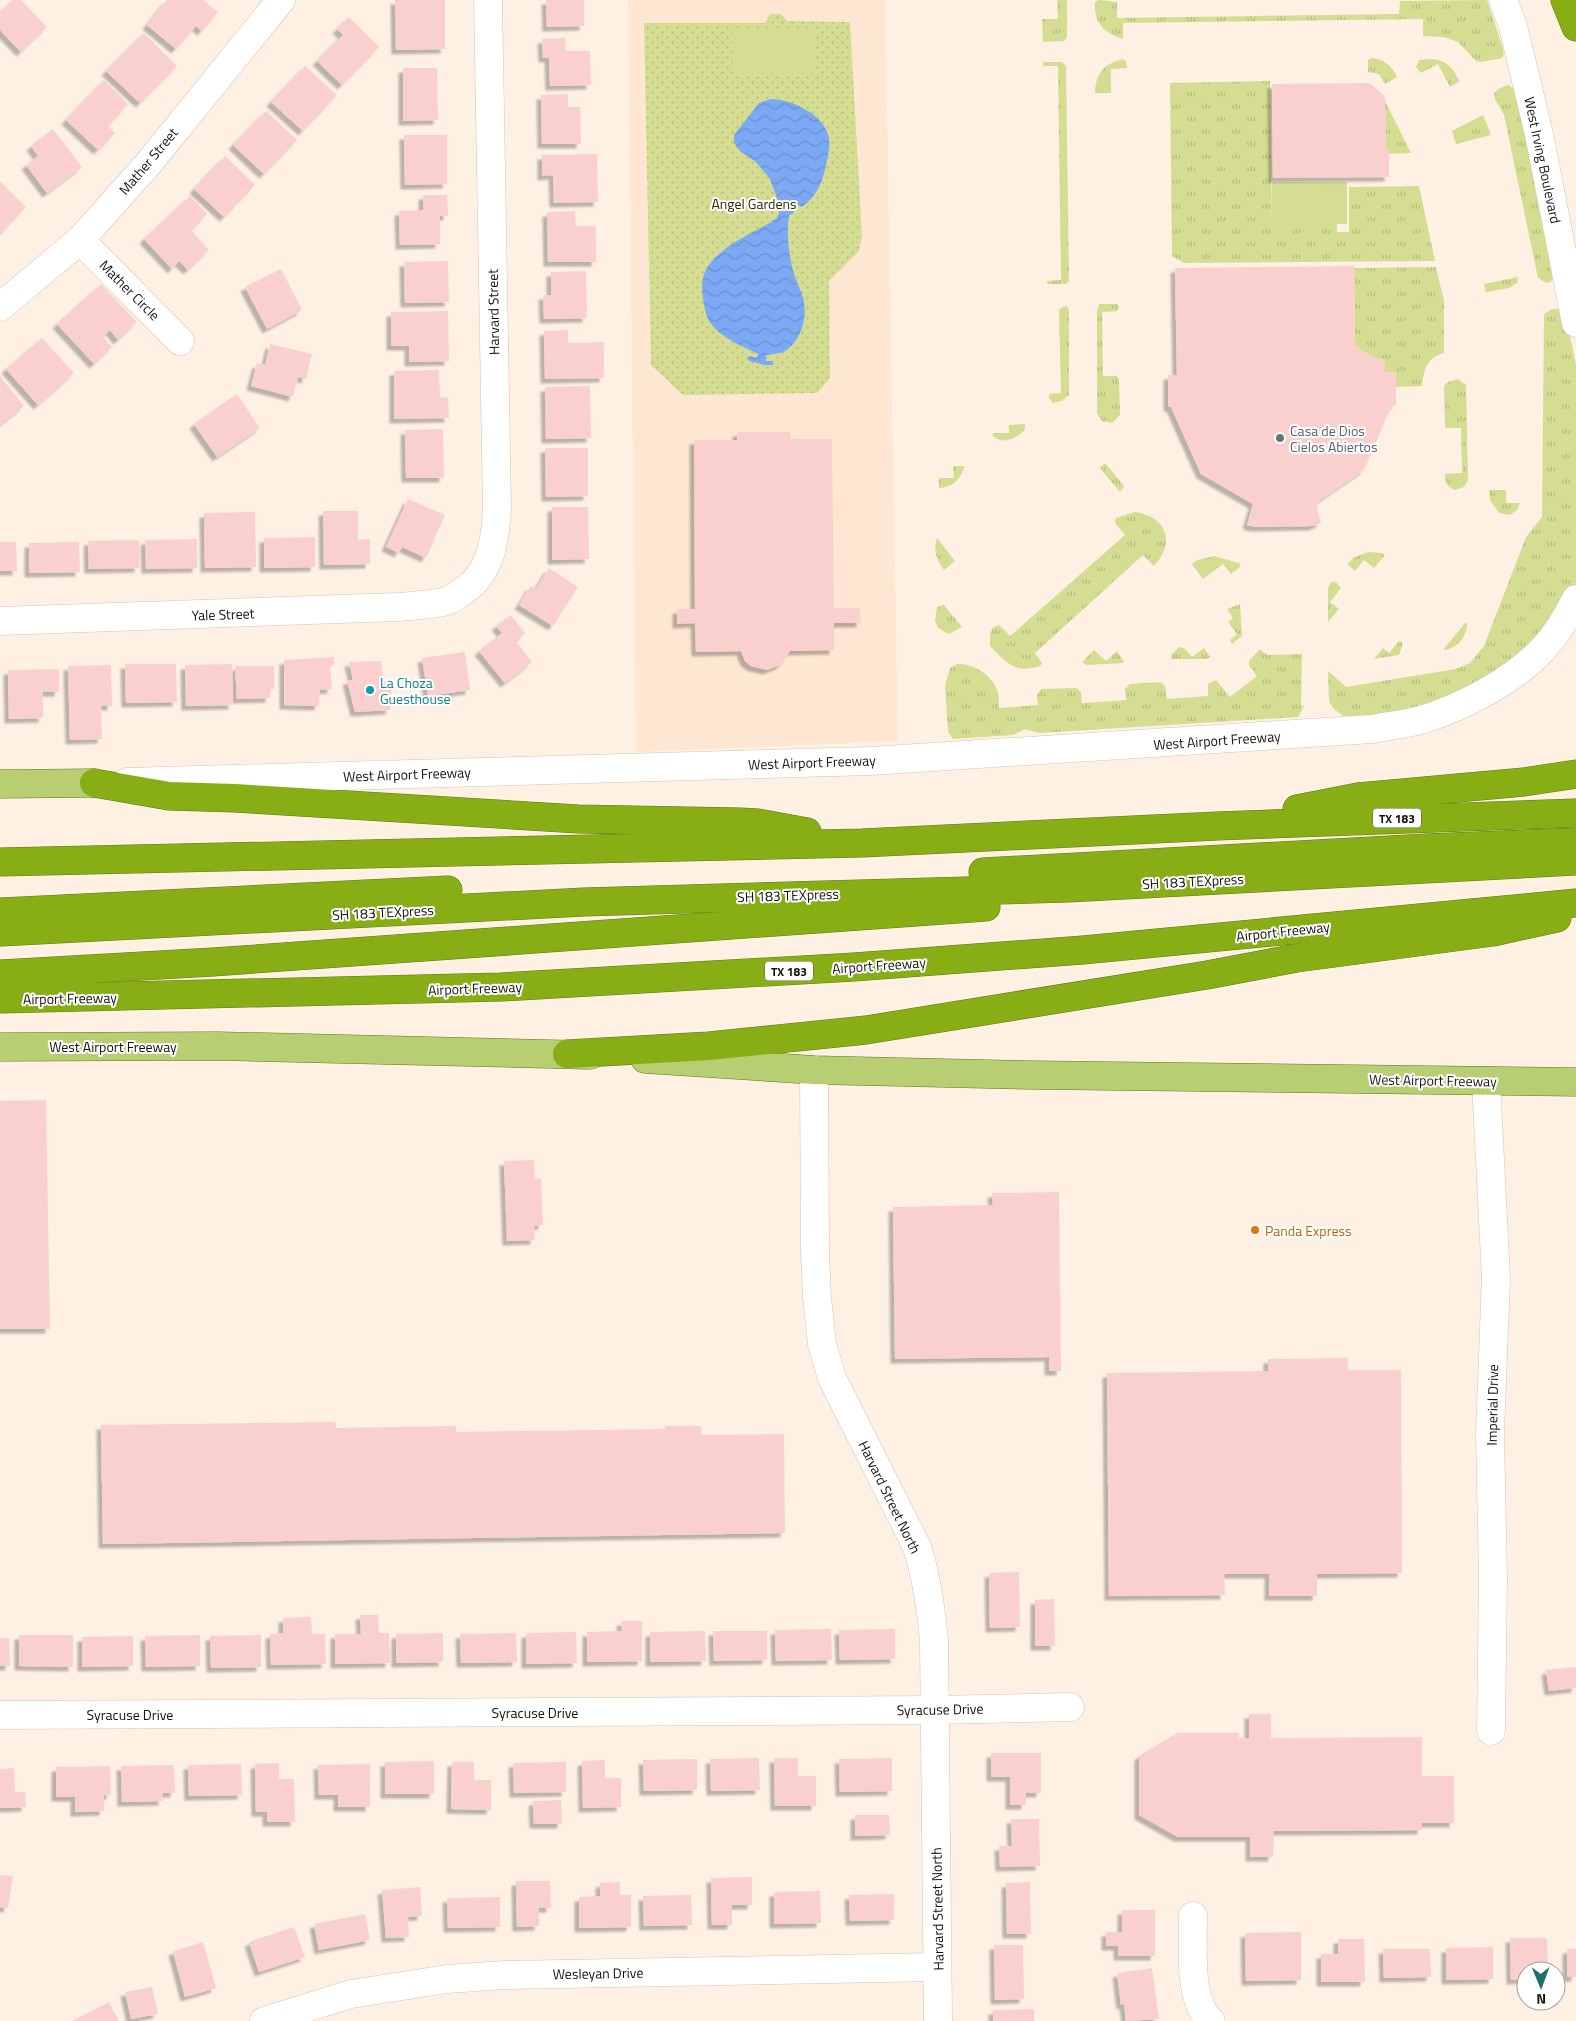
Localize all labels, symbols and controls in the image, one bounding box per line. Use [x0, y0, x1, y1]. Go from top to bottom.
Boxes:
street label: West Irving Boulevard [1519, 95, 1567, 225]
street label: Mather Street [114, 123, 183, 199]
park label: Angel Gardens [711, 193, 797, 214]
street label: Mather Circle [95, 255, 165, 325]
street label: Harvard Street [482, 269, 504, 355]
place label: Casa de Dios Cielos Abiertos [1290, 420, 1377, 457]
marker: Casa de Dios Cielos Abiertos [1274, 432, 1286, 444]
street label: Yale Street [191, 602, 255, 626]
place label: La Choza Guesthouse [380, 672, 450, 709]
marker: La Choza Guesthouse [364, 684, 376, 696]
street label: West Airport Freeway [1153, 725, 1282, 755]
street label: West Airport Freeway [748, 749, 876, 775]
street label: West Airport Freeway [343, 761, 471, 787]
road number: TX 183 [1373, 808, 1421, 828]
street label: SH 183 TEXpress [1142, 868, 1244, 894]
street label: SH 183 TEXpress [737, 883, 839, 907]
street label: SH 183 TEXpress [332, 899, 434, 925]
street label: Airport Freeway [1235, 916, 1331, 946]
street label: Airport Freeway [831, 951, 927, 979]
road number: TX 183 [765, 961, 813, 980]
street label: Airport Freeway [428, 976, 523, 1000]
street label: Airport Freeway [23, 987, 117, 1009]
street label: West Airport Freeway [49, 1036, 177, 1057]
street label: West Airport Freeway [1369, 1068, 1497, 1092]
place label: Panda Express [1265, 1220, 1352, 1241]
marker: Panda Express [1249, 1224, 1261, 1236]
street label: Imperial Drive [1481, 1364, 1503, 1446]
street label: Harvard Street North [854, 1437, 926, 1557]
street label: Syracuse Drive [896, 1698, 984, 1720]
street label: Syracuse Drive [492, 1702, 578, 1723]
street label: Syracuse Drive [87, 1704, 173, 1725]
street label: Harvard Street North [925, 1847, 949, 1971]
north arrow [1516, 1961, 1566, 2011]
street label: Wesleyan Drive [552, 1962, 644, 1984]
text: N [1536, 1989, 1546, 2010]

